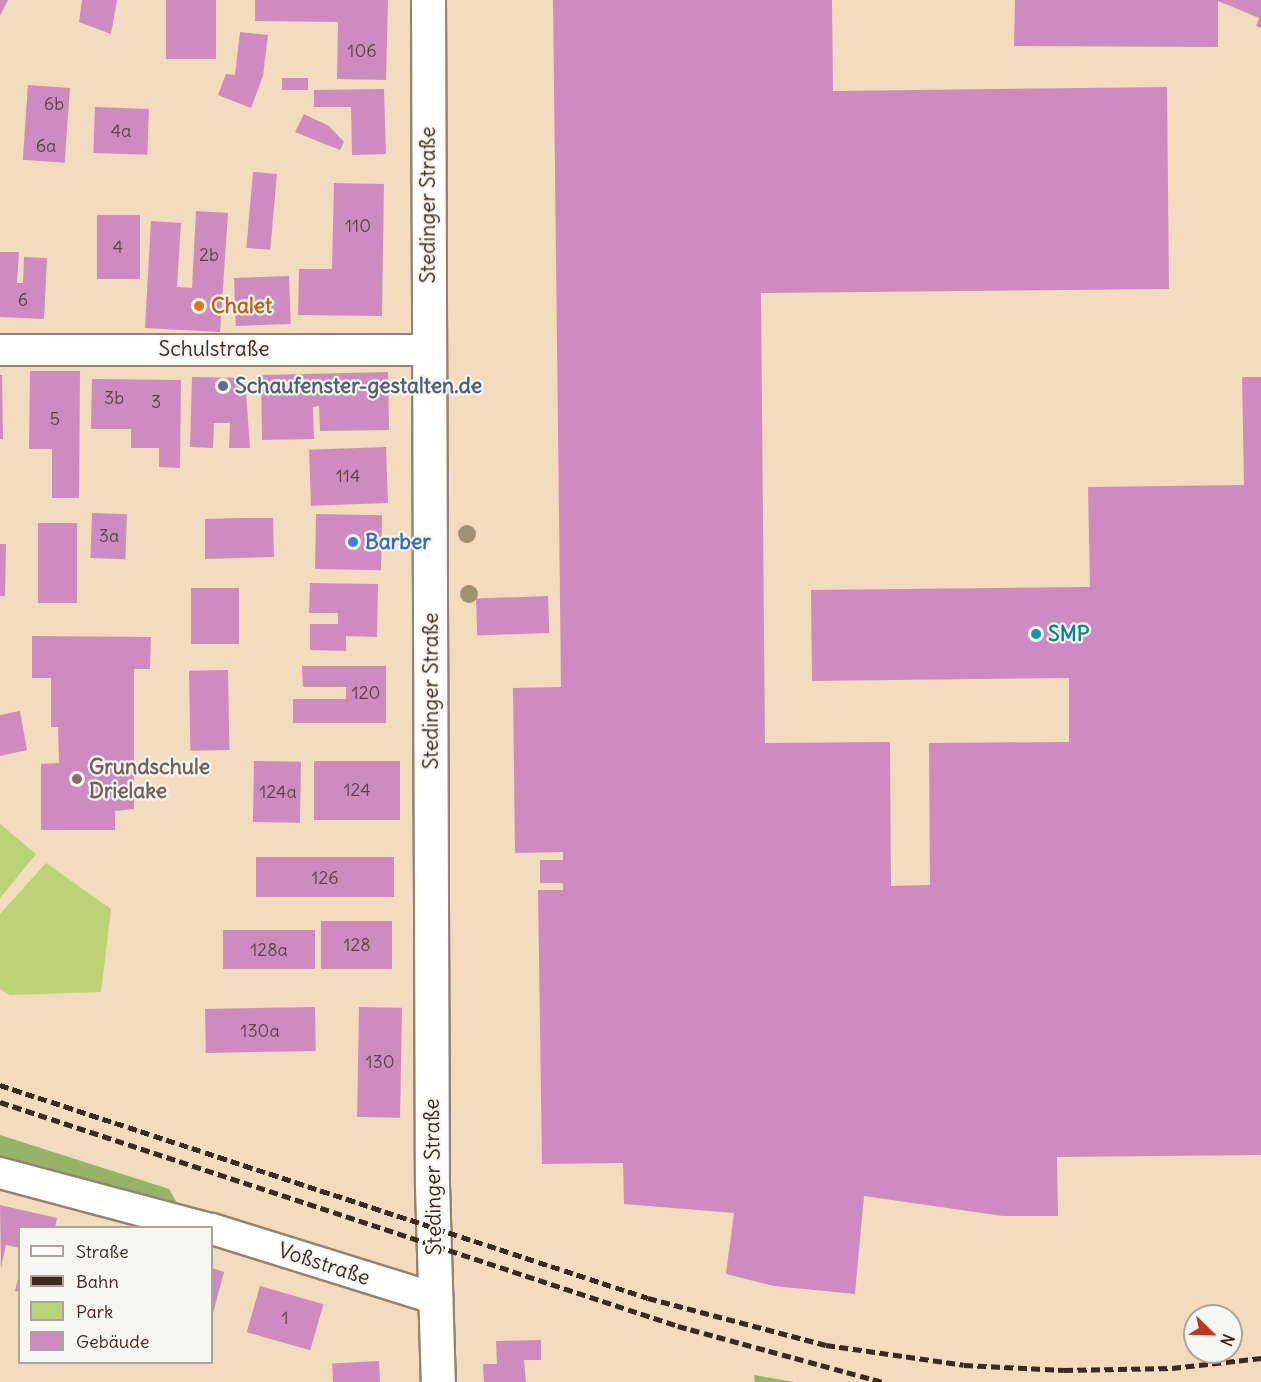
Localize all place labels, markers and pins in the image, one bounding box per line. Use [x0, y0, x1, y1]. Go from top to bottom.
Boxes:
place label: Chalet [211, 293, 272, 319]
marker: Chalet [192, 299, 206, 313]
place label: Schaufenster-gestalten.de [235, 373, 482, 399]
marker: Schaufenster-gestalten.de [216, 379, 230, 393]
place label: Barber [365, 529, 431, 555]
marker: Barber [346, 535, 360, 549]
place label: SMP [1048, 621, 1089, 647]
marker: SMP [1029, 627, 1043, 641]
place label: Grundschule Drielake [89, 754, 210, 804]
marker: Grundschule Drielake [70, 772, 84, 786]

